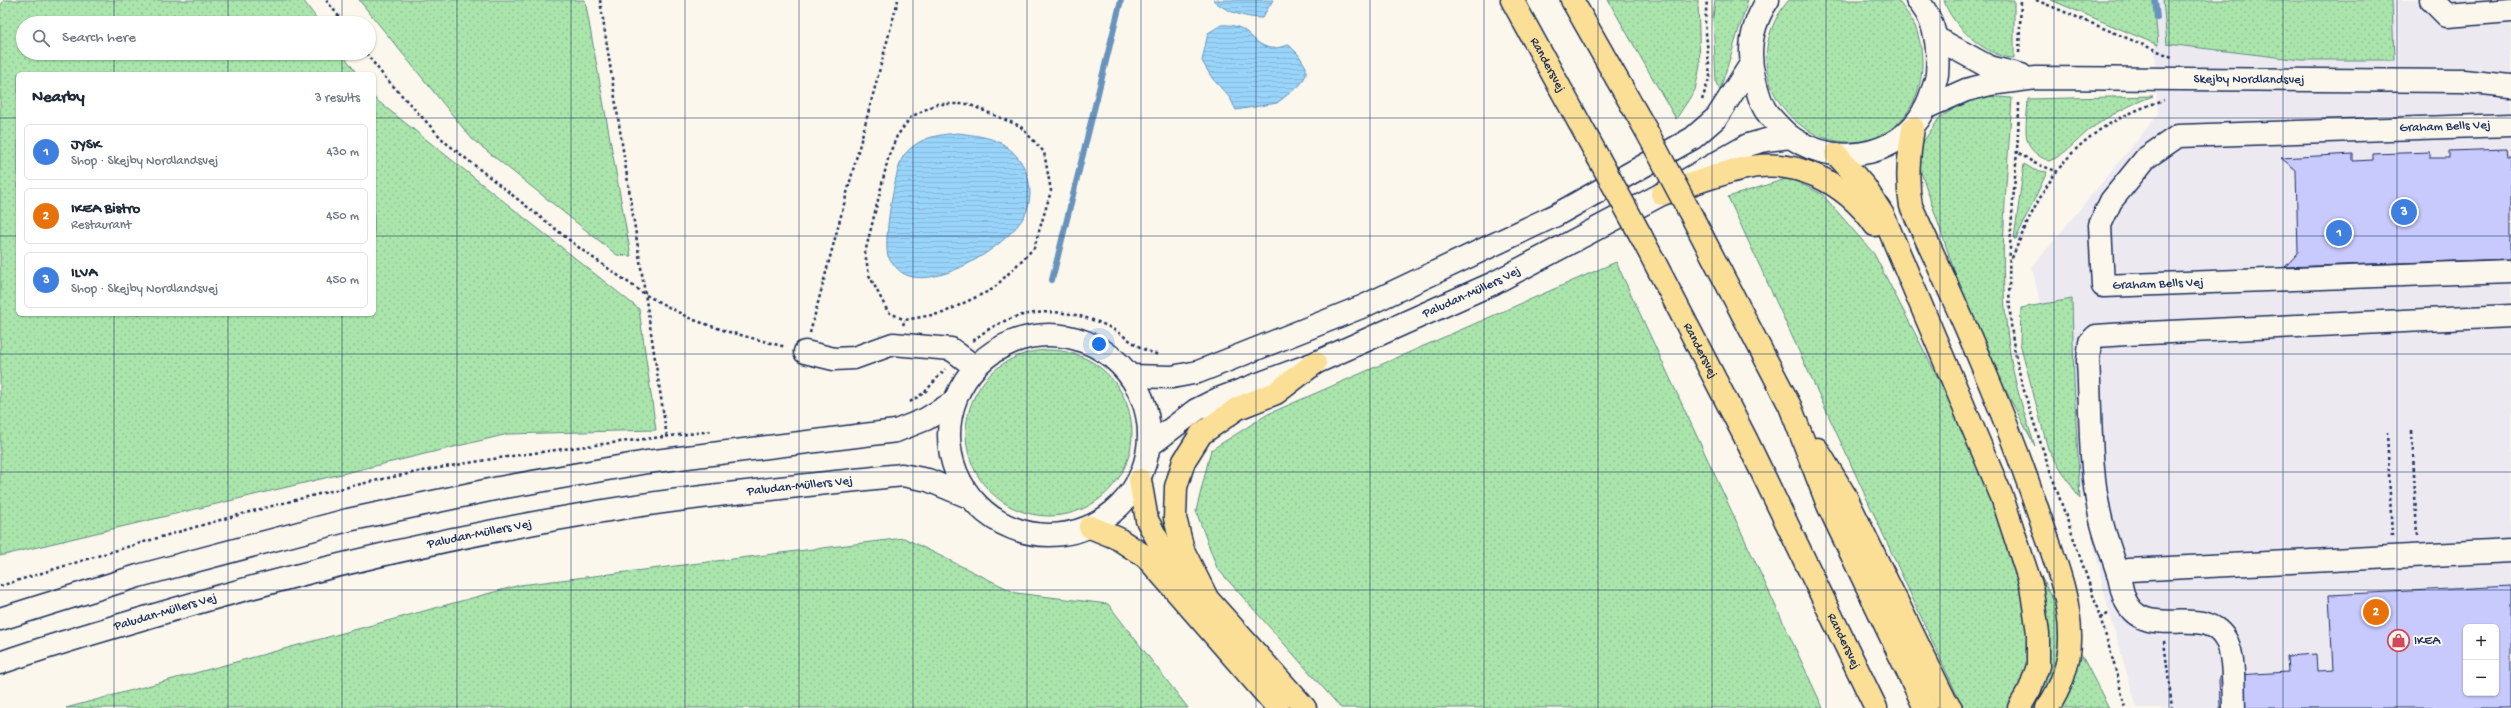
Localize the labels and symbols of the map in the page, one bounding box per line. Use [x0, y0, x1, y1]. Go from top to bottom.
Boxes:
street label: Randersvej [1527, 35, 1569, 95]
street label: Skejby Nordlandsvej [2193, 72, 2305, 87]
street label: Graham Bells Vej [2399, 118, 2491, 136]
pin: 3 [2391, 197, 2417, 227]
pin: 1 [2326, 218, 2352, 248]
street label: Paludan-Müllers Vej [1419, 263, 1523, 322]
street label: Graham Bells Vej [2112, 275, 2204, 293]
street label: Randersvej [1680, 320, 1721, 381]
your location [1089, 334, 1109, 354]
street label: Paludan-Müllers Vej [745, 473, 854, 499]
street label: Paludan-Müllers Vej [425, 516, 533, 552]
street label: Paludan-Müllers Vej [111, 590, 218, 634]
pin: 2 [2363, 597, 2389, 627]
street label: Randersvej [1824, 611, 1864, 671]
shop icon: IKEA [2386, 628, 2412, 654]
place label: IKEA [2414, 634, 2441, 649]

